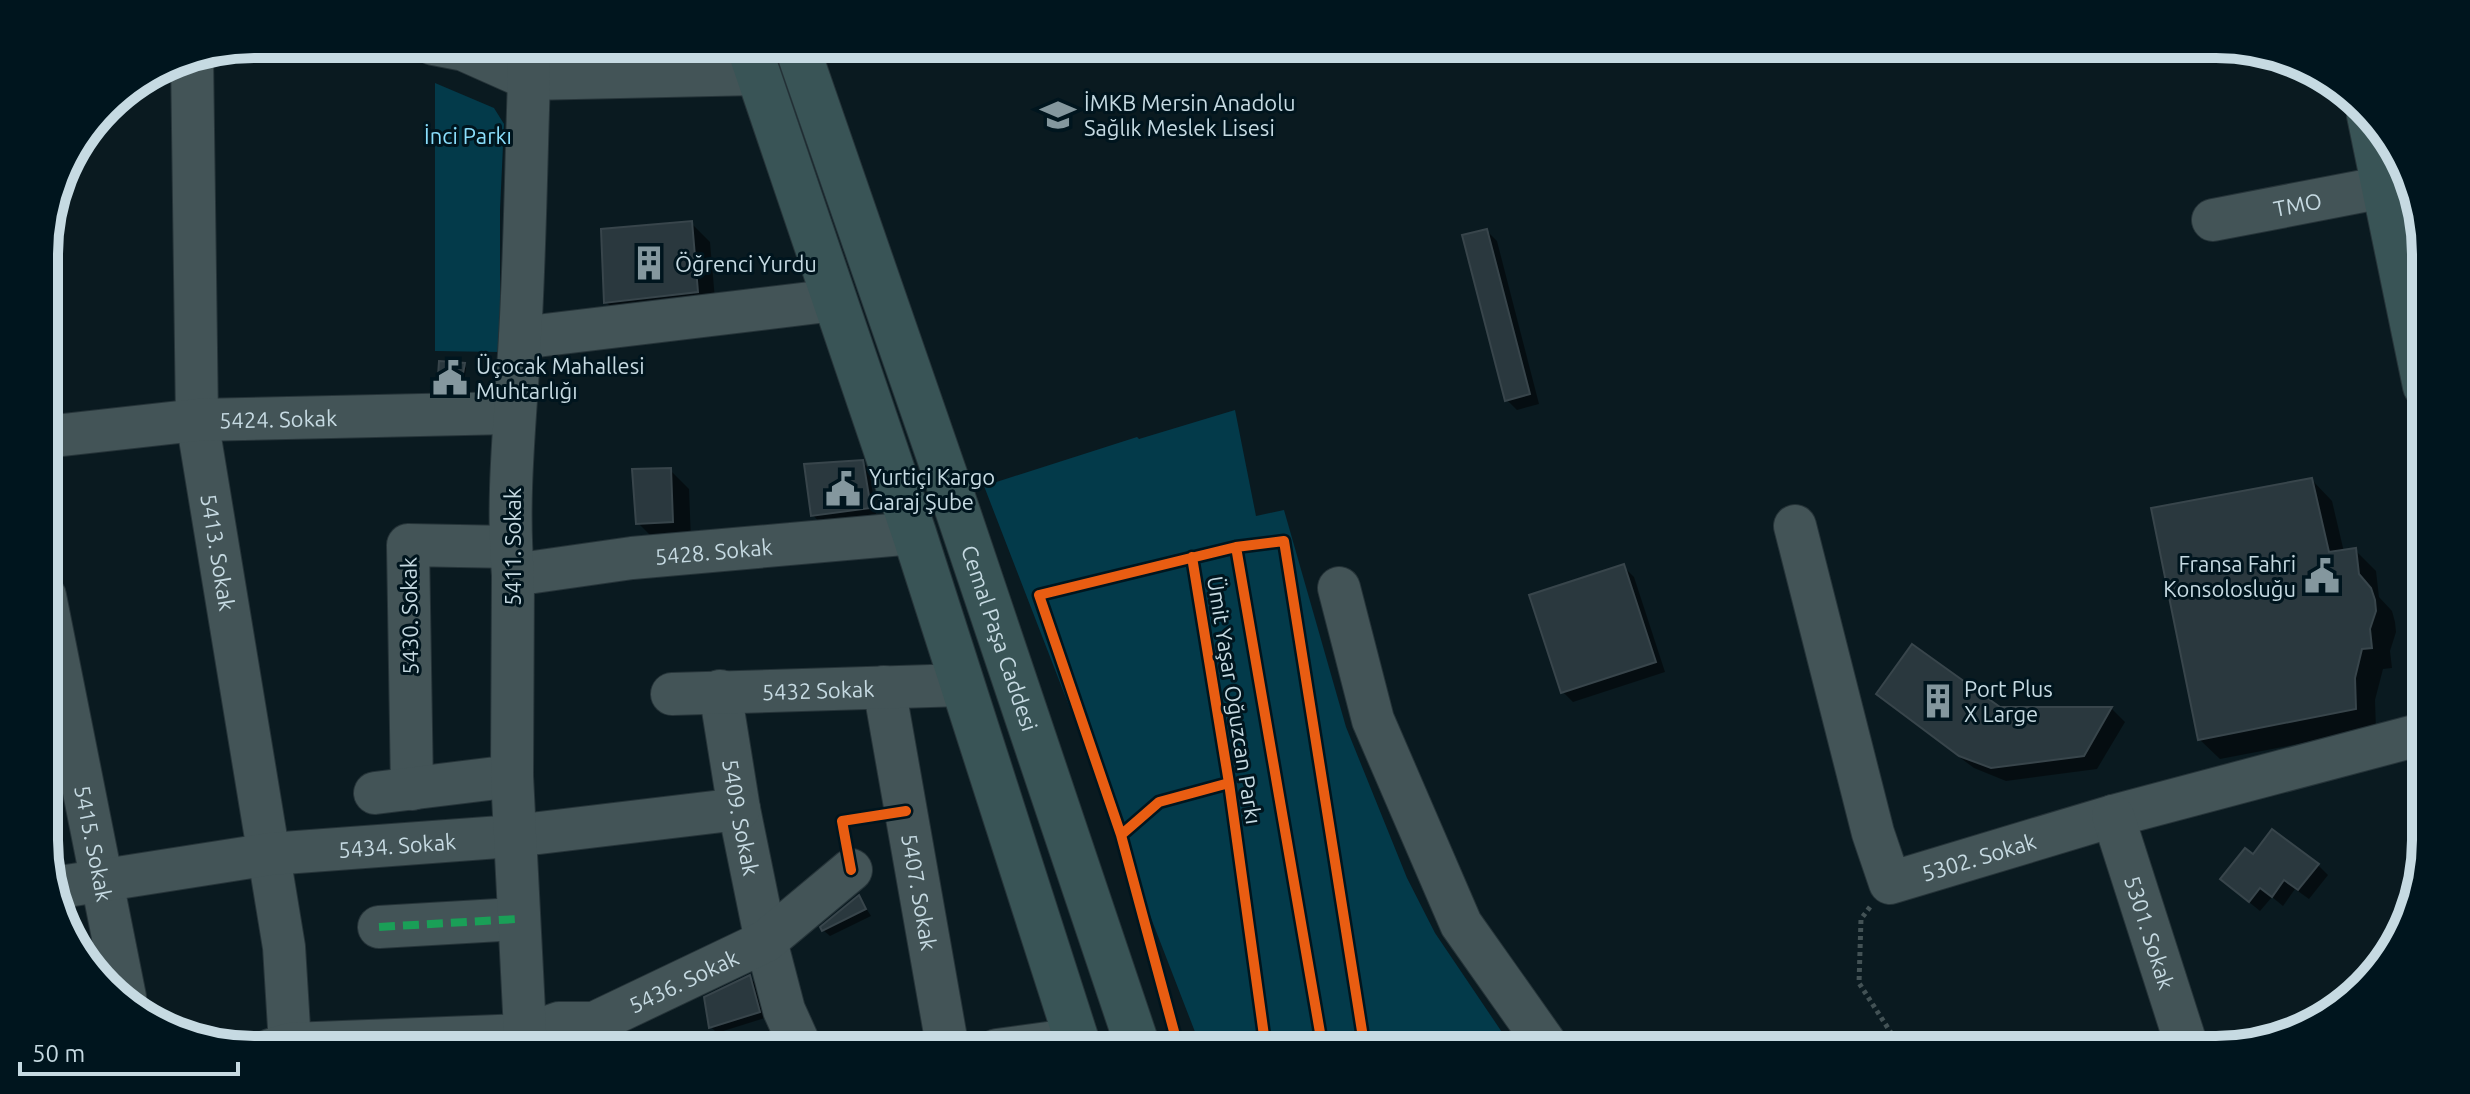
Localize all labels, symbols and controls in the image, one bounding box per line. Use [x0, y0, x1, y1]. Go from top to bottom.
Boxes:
place label: İMKB Mersin Anadolu Sağlık Meslek Lisesi [1084, 90, 1296, 140]
school or university icon: İMKB Mersin Anadolu Sağlık Meslek Lisesi [1039, 96, 1077, 134]
park label: İnci Parkı [424, 123, 512, 148]
street label: TMO [2271, 187, 2324, 221]
building icon: Öğrenci Yurdu [630, 244, 668, 282]
place label: Öğrenci Yurdu [675, 251, 817, 276]
place label: Üçocak Mahallesi Muhtarlığı [476, 353, 645, 403]
public building icon: Üçocak Mahallesi Muhtarlığı [431, 359, 469, 397]
street label: 5424. Sokak [219, 404, 337, 432]
place label: Yurtiçi Kargo Garaj Şube [869, 464, 995, 514]
public building icon: Yurtiçi Kargo Garaj Şube [824, 470, 862, 508]
street label: 5411. Sokak [500, 488, 525, 606]
street label: 5413. Sokak [197, 492, 241, 612]
street label: 5428. Sokak [654, 533, 773, 568]
street label: Cemal Paşa Caddesi [957, 542, 1043, 734]
place label: Fransa Fahri Konsolosluğu [2163, 551, 2296, 601]
street label: 5430. Sokak [395, 557, 423, 675]
public building icon: Fransa Fahri Konsolosluğu [2303, 557, 2341, 595]
street label: Ümit Yaşar Oğuzcan Parkı [1203, 574, 1267, 826]
street label: 5432 Sokak [761, 675, 875, 704]
place label: Port Plus X Large [1964, 676, 2053, 726]
building icon: Port Plus X Large [1919, 682, 1957, 720]
street label: 5409. Sokak [719, 757, 765, 878]
street label: 5415. Sokak [70, 783, 118, 903]
street label: 5302. Sokak [1918, 827, 2039, 885]
street label: 5434. Sokak [337, 828, 457, 861]
street label: 5407. Sokak [898, 832, 943, 952]
street label: 5301. Sokak [2120, 872, 2180, 992]
street label: 5436. Sokak [625, 944, 742, 1017]
scale bar [20, 1026, 238, 1076]
text: 50 m [32, 1040, 85, 1067]

